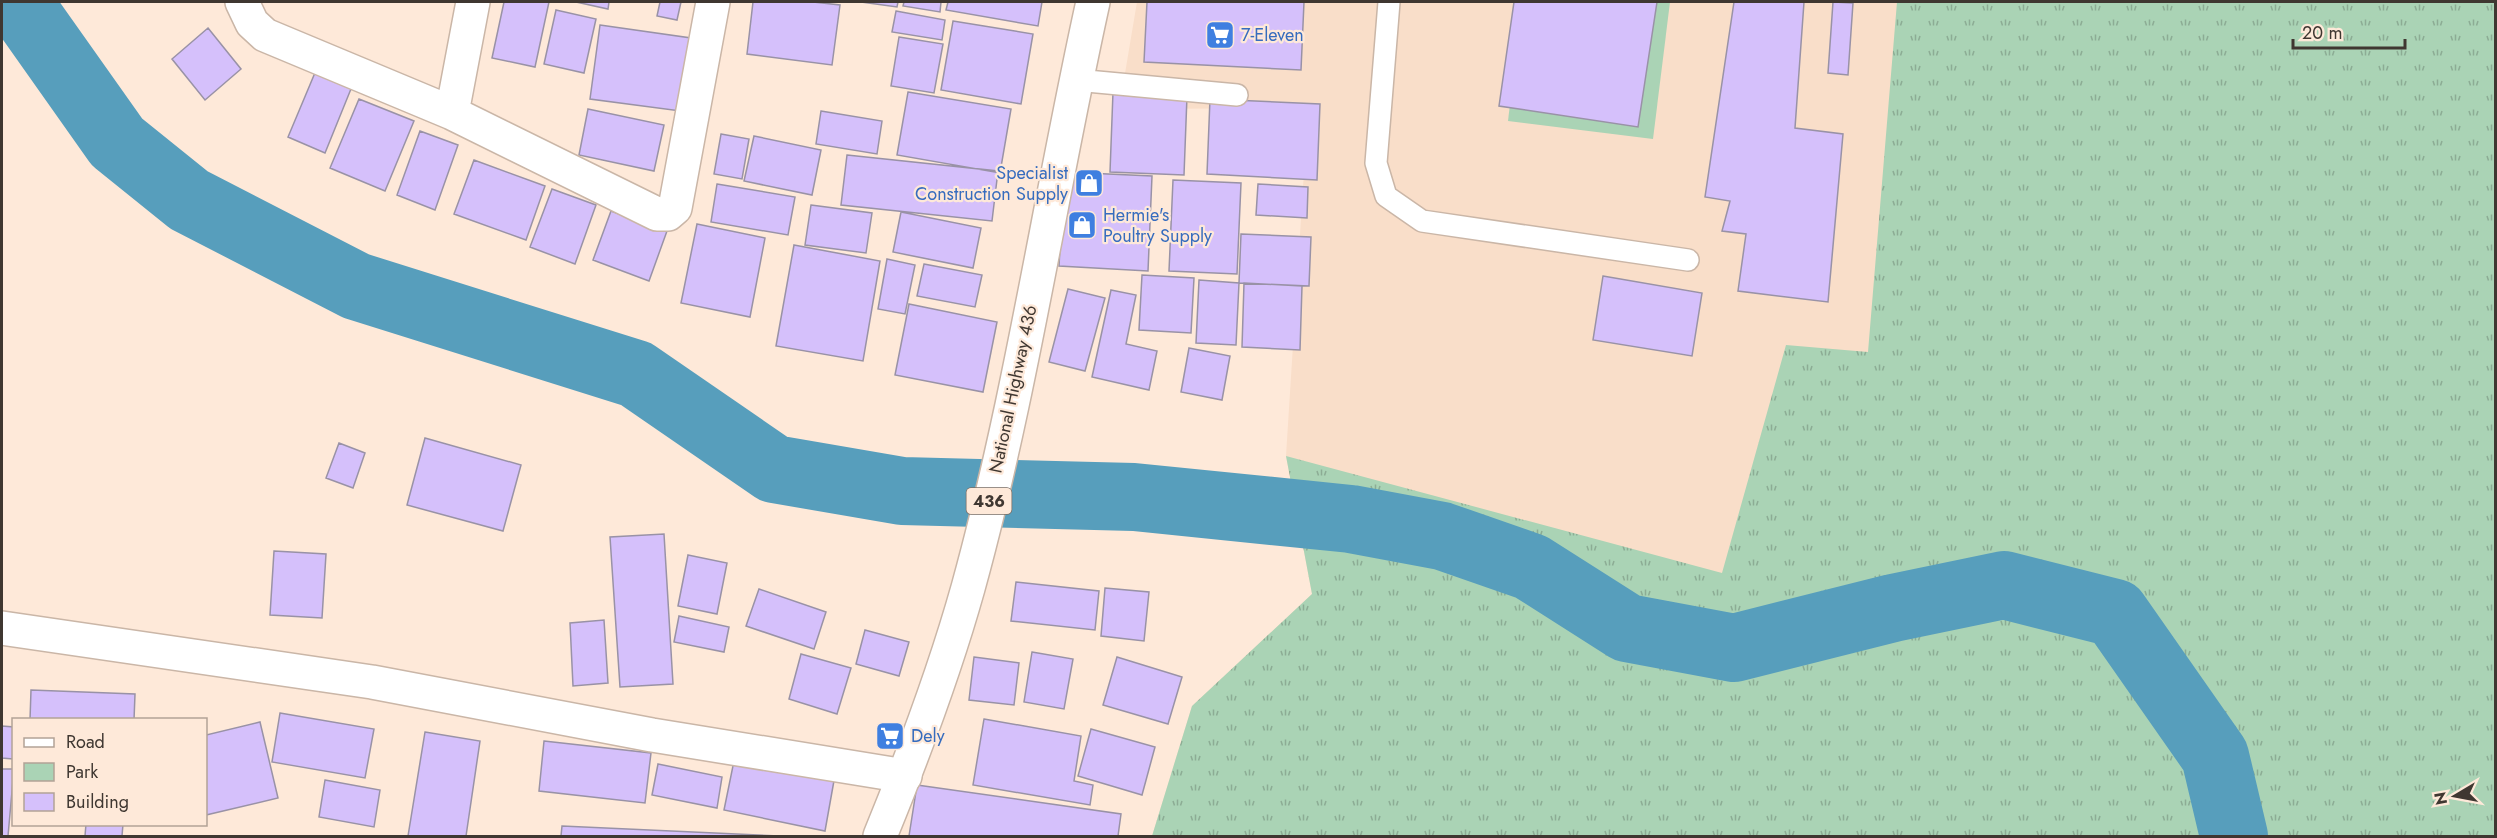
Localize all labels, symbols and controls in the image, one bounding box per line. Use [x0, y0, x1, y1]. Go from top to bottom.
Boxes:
scale bar [2293, 12, 2406, 50]
supermarket icon: 7-Eleven [1204, 19, 1236, 51]
text: 20 m [2302, 20, 2342, 46]
place label: 7-Eleven [1241, 22, 1304, 48]
place label: Specialist Construction Supply [915, 160, 1069, 207]
shop icon: Specialist Construction Supply [1073, 167, 1105, 199]
place label: Hermie's Poultry Supply [1103, 202, 1212, 249]
shop icon: Hermie's Poultry Supply [1066, 209, 1098, 241]
street label: National Highway 436 [982, 303, 1044, 475]
road number: 436 [966, 488, 1012, 514]
legend [12, 718, 207, 826]
supermarket icon: Dely [874, 720, 906, 752]
place label: Dely [911, 723, 945, 749]
text: Road [66, 729, 105, 755]
text: Park [66, 759, 98, 785]
north arrow [2425, 766, 2485, 826]
text: Building [66, 789, 129, 815]
text: N [2428, 790, 2453, 807]

